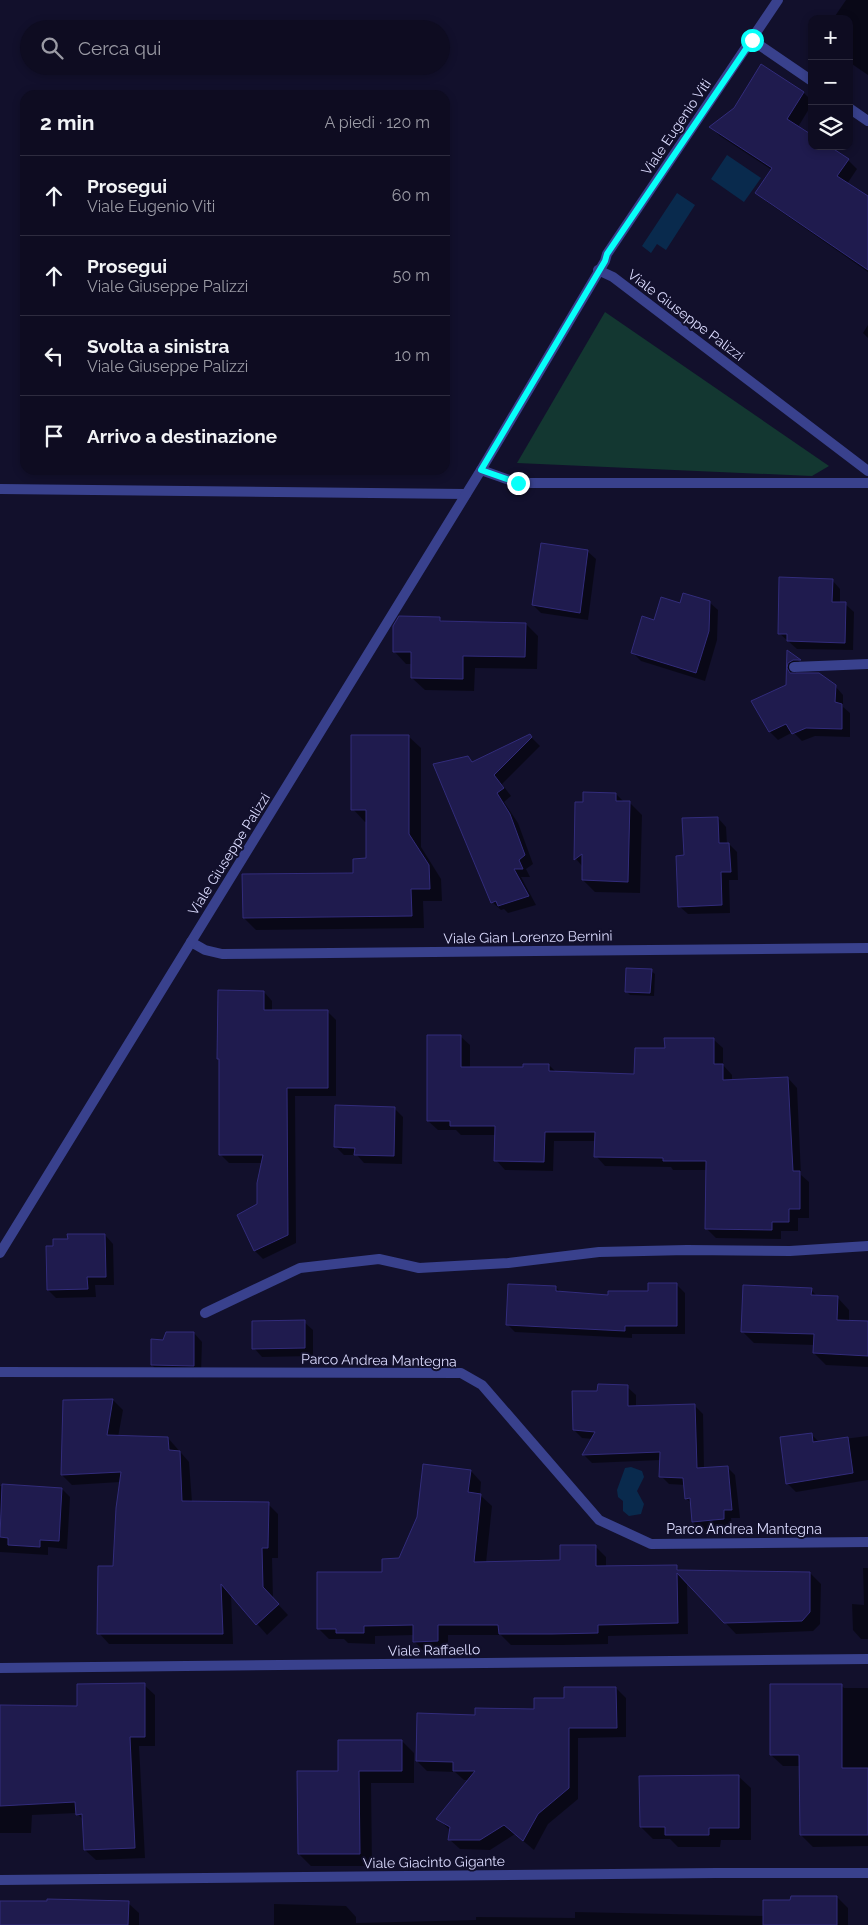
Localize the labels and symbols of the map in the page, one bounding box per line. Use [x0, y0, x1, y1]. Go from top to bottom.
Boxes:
route start [741, 29, 764, 52]
street label: Viale Eugenio Viti [638, 76, 714, 178]
street label: Viale Giuseppe Palizzi [625, 266, 747, 364]
route end [507, 472, 530, 495]
street label: Viale Giuseppe Palizzi [185, 790, 273, 918]
street label: Viale Gian Lorenzo Bernini [443, 928, 613, 946]
street label: Parco Andrea Mantegna [301, 1351, 457, 1369]
street label: Parco Andrea Mantegna [666, 1521, 822, 1537]
street label: Viale Raffaello [388, 1641, 480, 1659]
street label: Viale Giacinto Gigante [363, 1853, 505, 1871]

